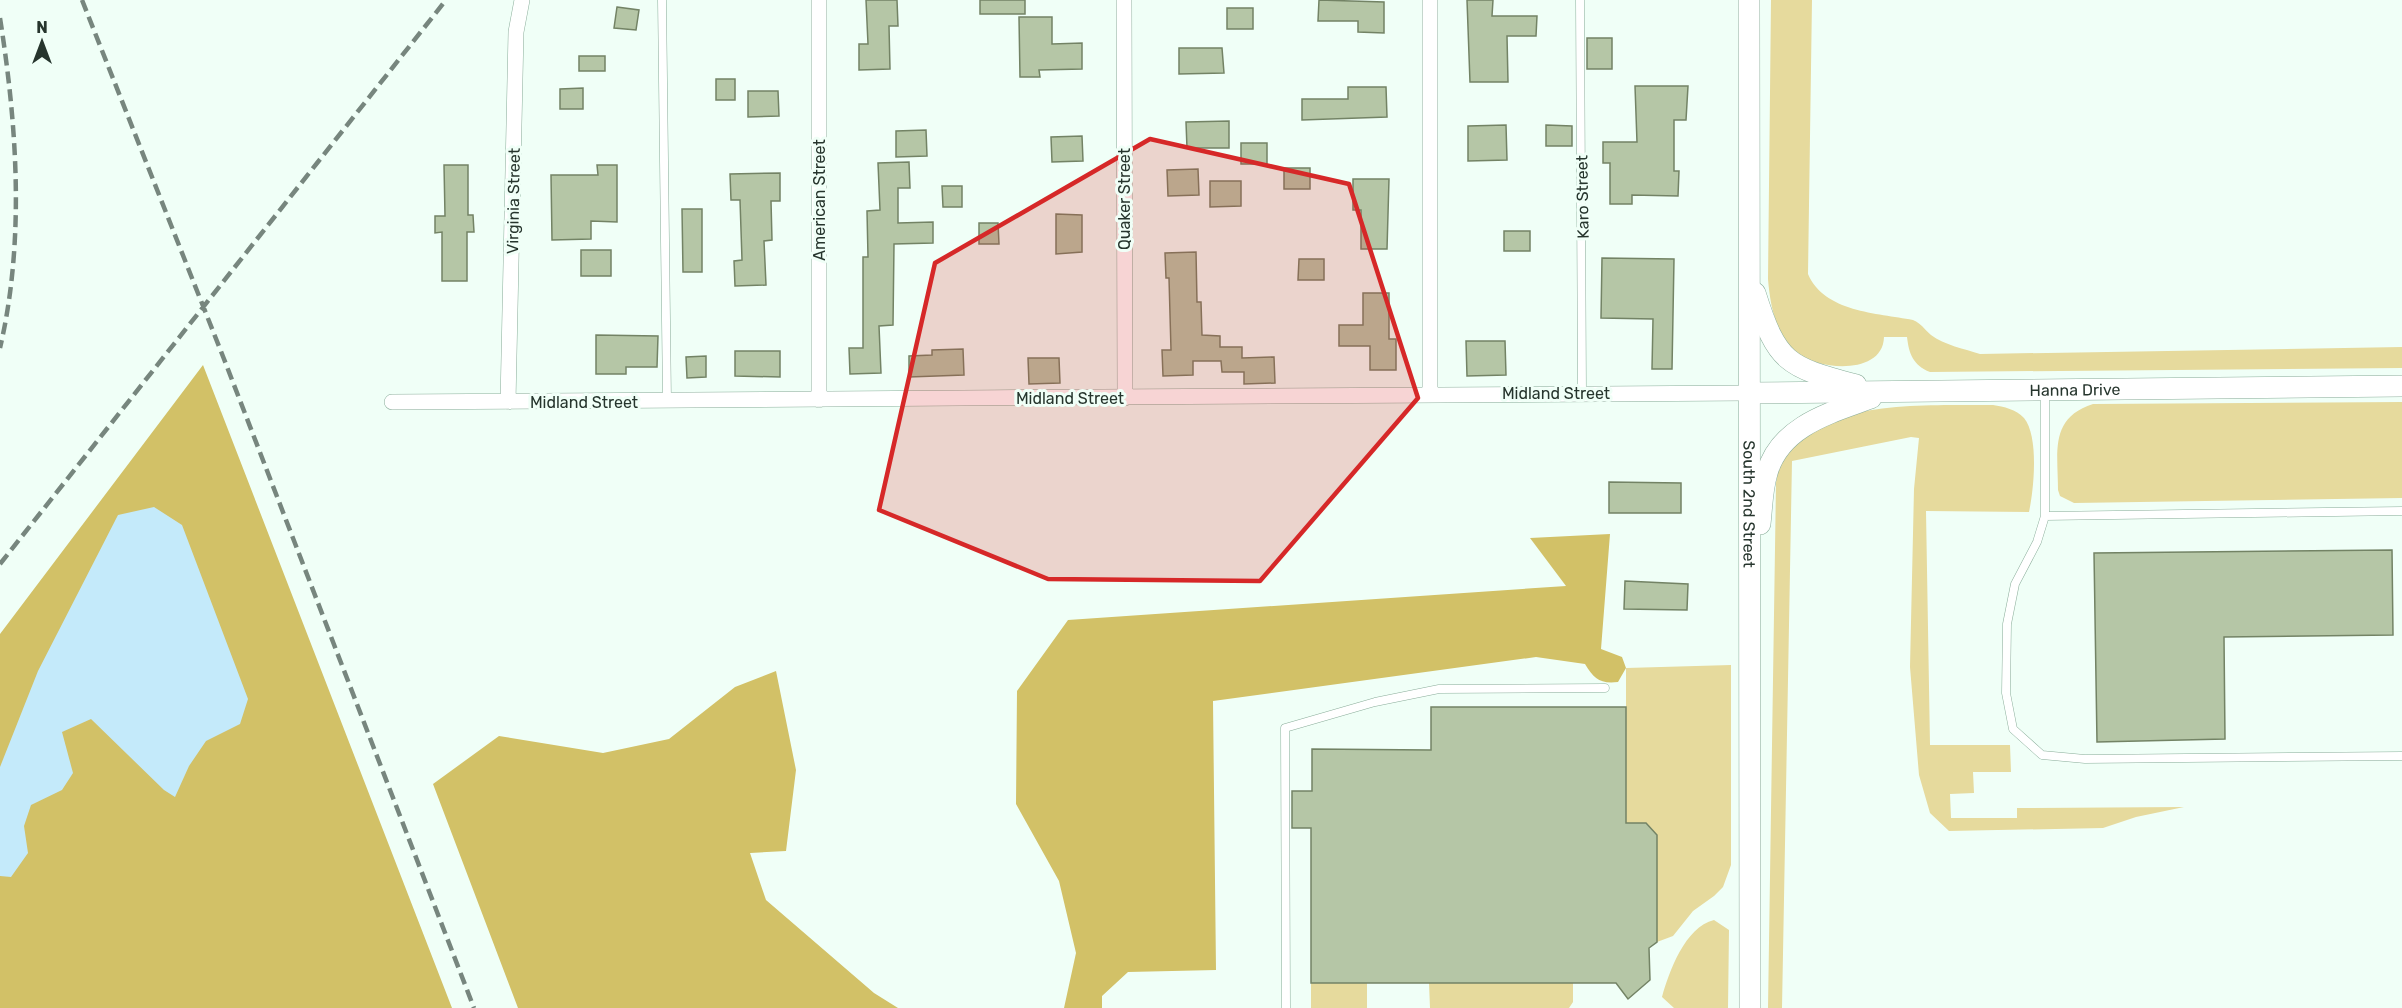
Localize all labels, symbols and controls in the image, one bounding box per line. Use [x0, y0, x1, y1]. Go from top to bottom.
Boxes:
north arrow [12, 12, 72, 72]
text: N [36, 18, 48, 37]
street label: American Street [810, 139, 829, 261]
street label: Virginia Street [503, 148, 524, 254]
street label: Quaker Street [1115, 148, 1134, 250]
street label: Karo Street [1572, 155, 1593, 239]
street label: Hanna Drive [2029, 380, 2121, 400]
street label: Midland Street [1502, 384, 1610, 403]
street label: Midland Street [1016, 389, 1124, 408]
street label: Midland Street [530, 393, 638, 412]
street label: South 2nd Street [1739, 440, 1759, 568]

